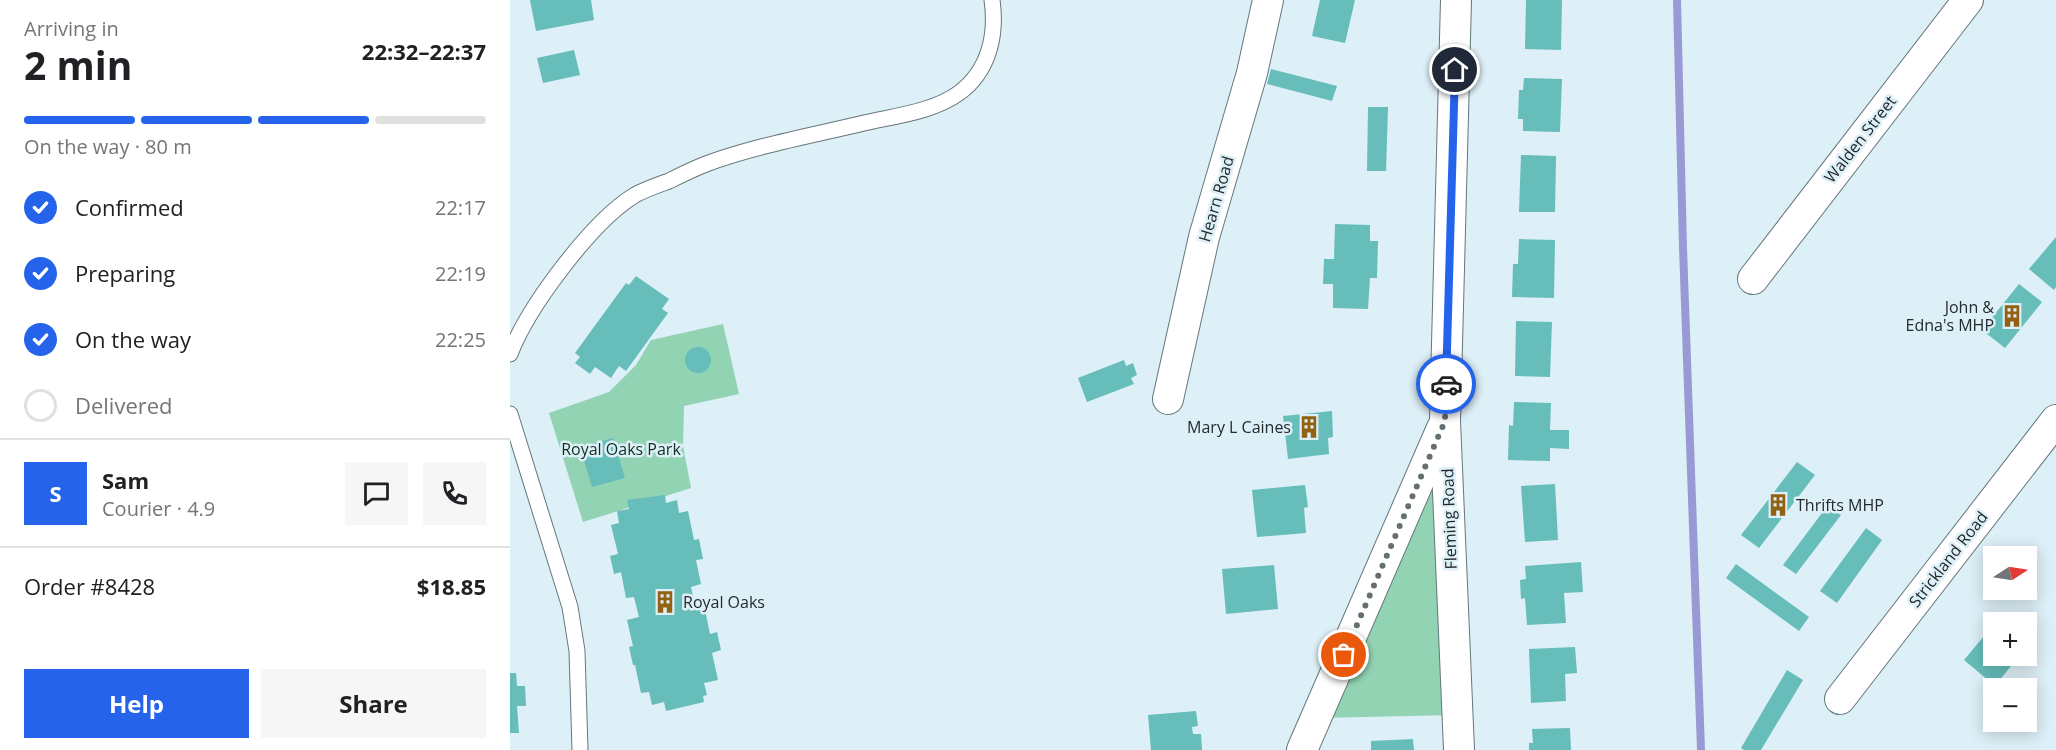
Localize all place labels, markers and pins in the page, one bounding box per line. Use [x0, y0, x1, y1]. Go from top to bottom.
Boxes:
pin [1429, 44, 1480, 95]
place label: John & Edna's MHP [1906, 296, 1994, 336]
building icon: John & Edna's MHP [1999, 303, 2025, 329]
building icon: Mary L Caines [1296, 414, 1322, 440]
place label: Mary L Caines [1187, 416, 1291, 438]
building icon: Thrifts MHP [1765, 492, 1791, 518]
place label: Thrifts MHP [1796, 494, 1884, 516]
building icon: Royal Oaks [652, 589, 678, 615]
place label: Royal Oaks [683, 591, 765, 613]
pin [1318, 629, 1369, 680]

